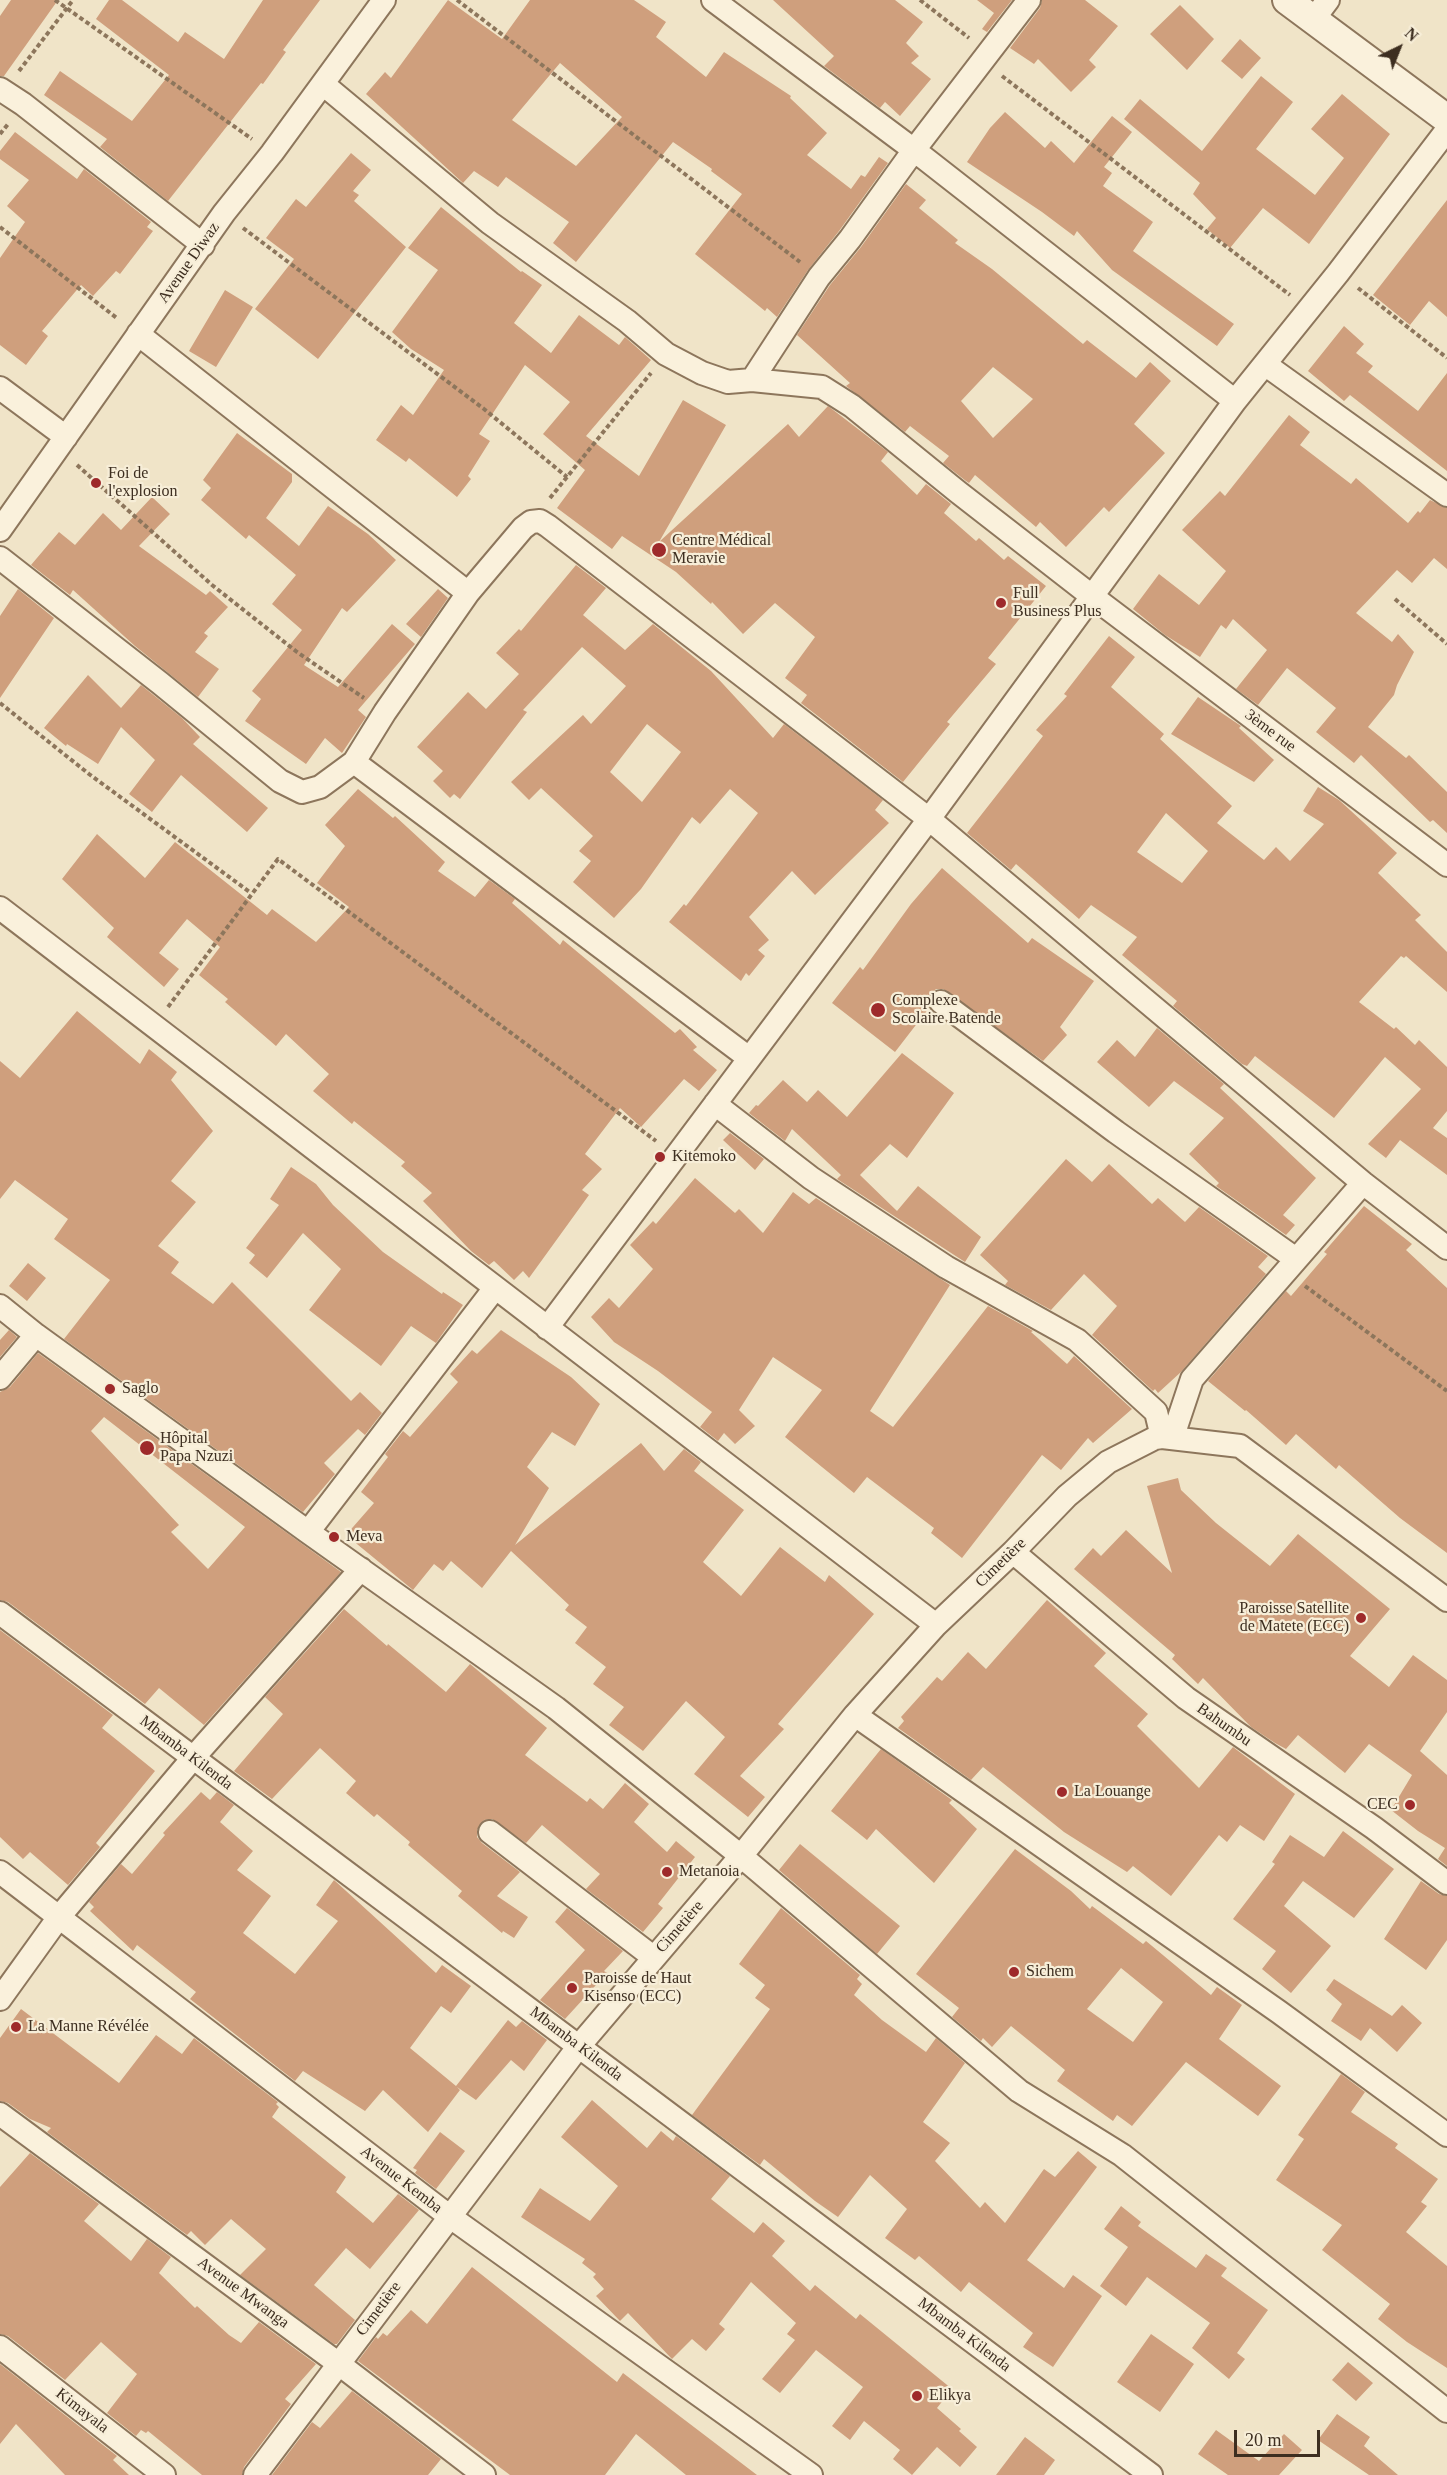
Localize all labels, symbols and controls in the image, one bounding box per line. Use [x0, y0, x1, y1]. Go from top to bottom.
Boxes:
north arrow [1369, 18, 1429, 78]
text: N [1402, 24, 1422, 45]
street label: Avenue Diwaz [154, 219, 224, 307]
place label: Foi de l'explosion [108, 464, 178, 502]
marker: Foi de l'explosion [89, 476, 103, 490]
place label: Centre Médical Meravie [672, 531, 771, 569]
marker: Centre Médical Meravie [650, 541, 668, 559]
place label: Full Business Plus [1013, 584, 1101, 622]
marker: Full Business Plus [994, 596, 1008, 610]
street label: 3ème rue [1241, 706, 1299, 756]
place label: Complexe Scolaire Batende [892, 991, 1001, 1029]
marker: Complexe Scolaire Batende [869, 1001, 887, 1019]
place label: Kitemoko [672, 1147, 736, 1167]
marker: Kitemoko [653, 1150, 667, 1164]
place label: Saglo [122, 1379, 158, 1399]
marker: Saglo [103, 1382, 117, 1396]
place label: Hôpital Papa Nzuzi [160, 1429, 233, 1467]
marker: Hôpital Papa Nzuzi [138, 1439, 156, 1457]
place label: Meva [346, 1527, 382, 1547]
marker: Meva [327, 1530, 341, 1544]
street label: Cimetière [972, 1534, 1030, 1592]
place label: Paroisse Satellite de Matete (ECC) [1239, 1599, 1349, 1637]
marker: Paroisse Satellite de Matete (ECC) [1354, 1611, 1368, 1625]
street label: Bahumbu [1193, 1699, 1255, 1751]
street label: Mbamba Kilenda [136, 1712, 236, 1794]
place label: La Louange [1074, 1782, 1151, 1802]
marker: La Louange [1055, 1785, 1069, 1799]
place label: CEC [1367, 1795, 1398, 1815]
marker: CEC [1403, 1798, 1417, 1812]
place label: Metanoia [679, 1862, 739, 1882]
marker: Metanoia [660, 1865, 674, 1879]
street label: Cimetière [652, 1897, 708, 1957]
place label: Sichem [1026, 1962, 1074, 1982]
marker: Sichem [1007, 1965, 1021, 1979]
place label: Paroisse de Haut Kisenso (ECC) [584, 1969, 692, 2007]
marker: Paroisse de Haut Kisenso (ECC) [565, 1981, 579, 1995]
street label: Mbamba Kilenda [526, 2003, 626, 2085]
place label: La Manne Révélée [28, 2017, 149, 2037]
marker: La Manne Révélée [9, 2020, 23, 2034]
street label: Avenue Kemba [356, 2142, 446, 2218]
street label: Avenue Mwanga [193, 2253, 293, 2333]
street label: Cimetière [352, 2278, 406, 2340]
street label: Mbamba Kilenda [914, 2294, 1014, 2376]
street label: Kimayala [52, 2384, 112, 2438]
place label: Elikya [929, 2386, 971, 2406]
marker: Elikya [910, 2389, 924, 2403]
scale bar [1237, 2418, 1322, 2456]
text: 20 m [1245, 2430, 1282, 2450]

